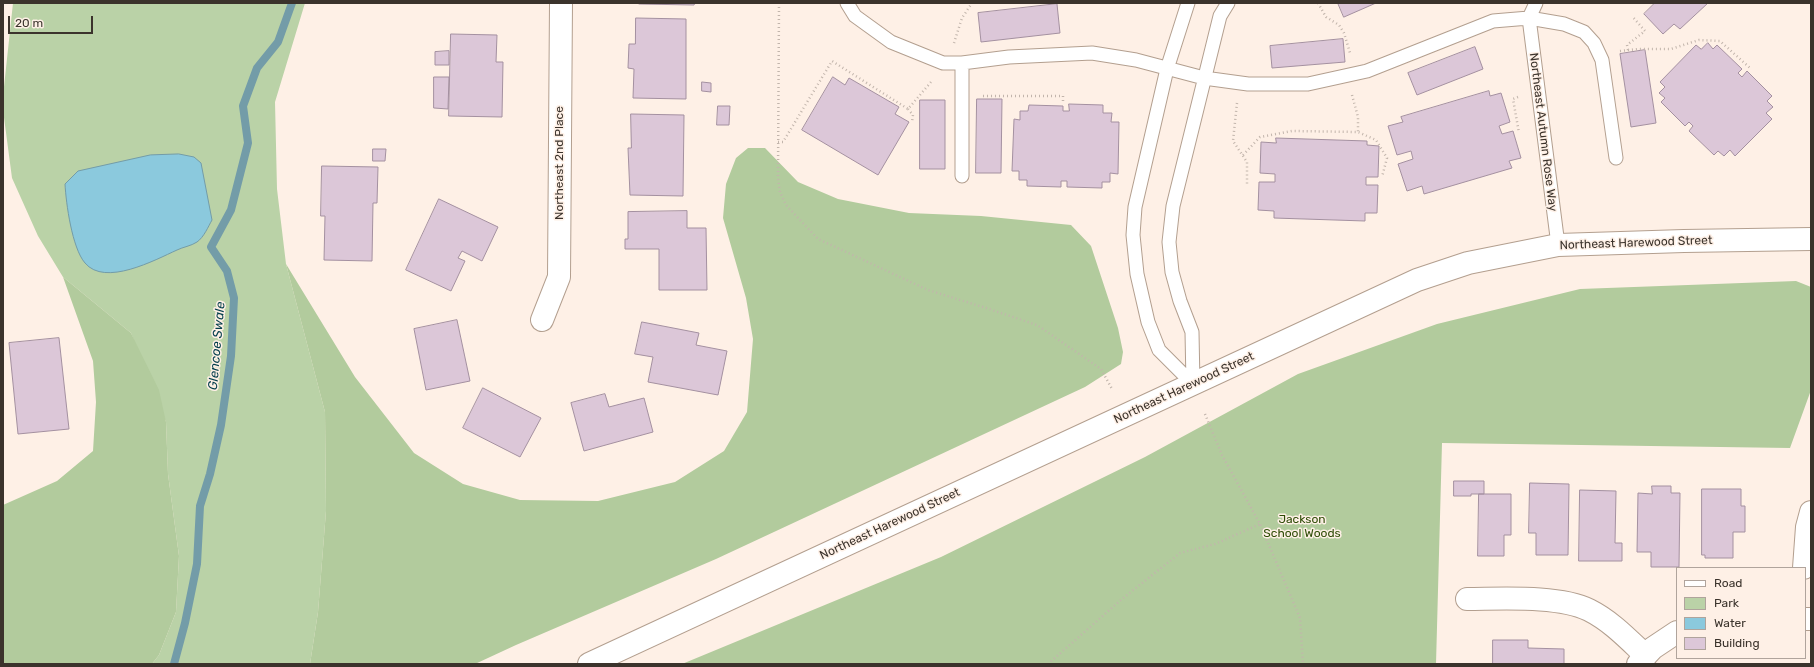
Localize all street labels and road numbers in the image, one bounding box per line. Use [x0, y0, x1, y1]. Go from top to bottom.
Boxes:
street label: Northeast Autumn Rose Way [1526, 52, 1560, 212]
street label: Northeast 2nd Place [553, 106, 567, 220]
street label: Northeast Harewood Street [1559, 233, 1713, 253]
street label: Northeast Harewood Street [1112, 349, 1256, 427]
street label: Northeast Harewood Street [818, 485, 962, 563]

